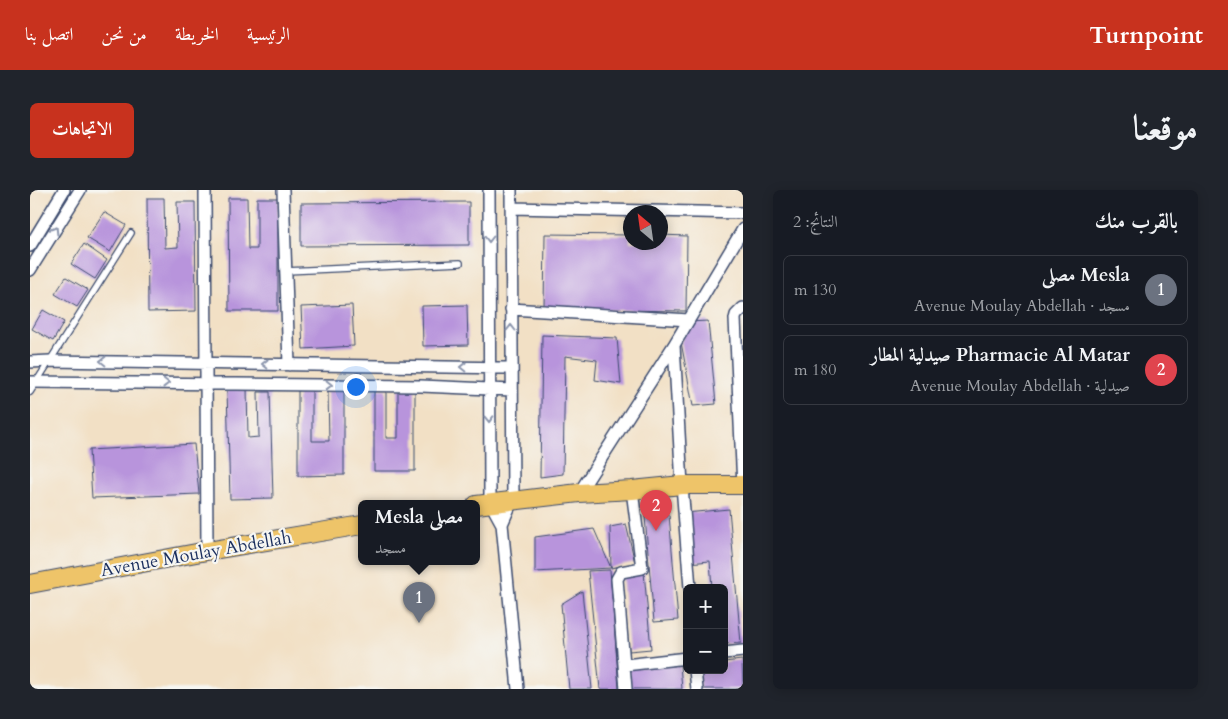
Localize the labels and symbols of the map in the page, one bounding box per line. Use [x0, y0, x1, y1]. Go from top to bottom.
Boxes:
north arrow [623, 205, 668, 250]
one-way arrow [48, 227, 58, 236]
one-way arrow [484, 235, 494, 243]
one-way arrow [506, 324, 516, 332]
one-way arrow [99, 356, 107, 367]
one-way arrow [261, 359, 268, 369]
one-way arrow [458, 362, 466, 373]
your location [343, 374, 369, 400]
one-way arrow [162, 378, 170, 388]
one-way arrow [325, 380, 333, 390]
one-way arrow [484, 415, 494, 423]
pin: 2 [640, 490, 672, 531]
street label: Avenue Moulay Abdellah [99, 525, 294, 583]
pin: 1 [403, 582, 435, 623]

